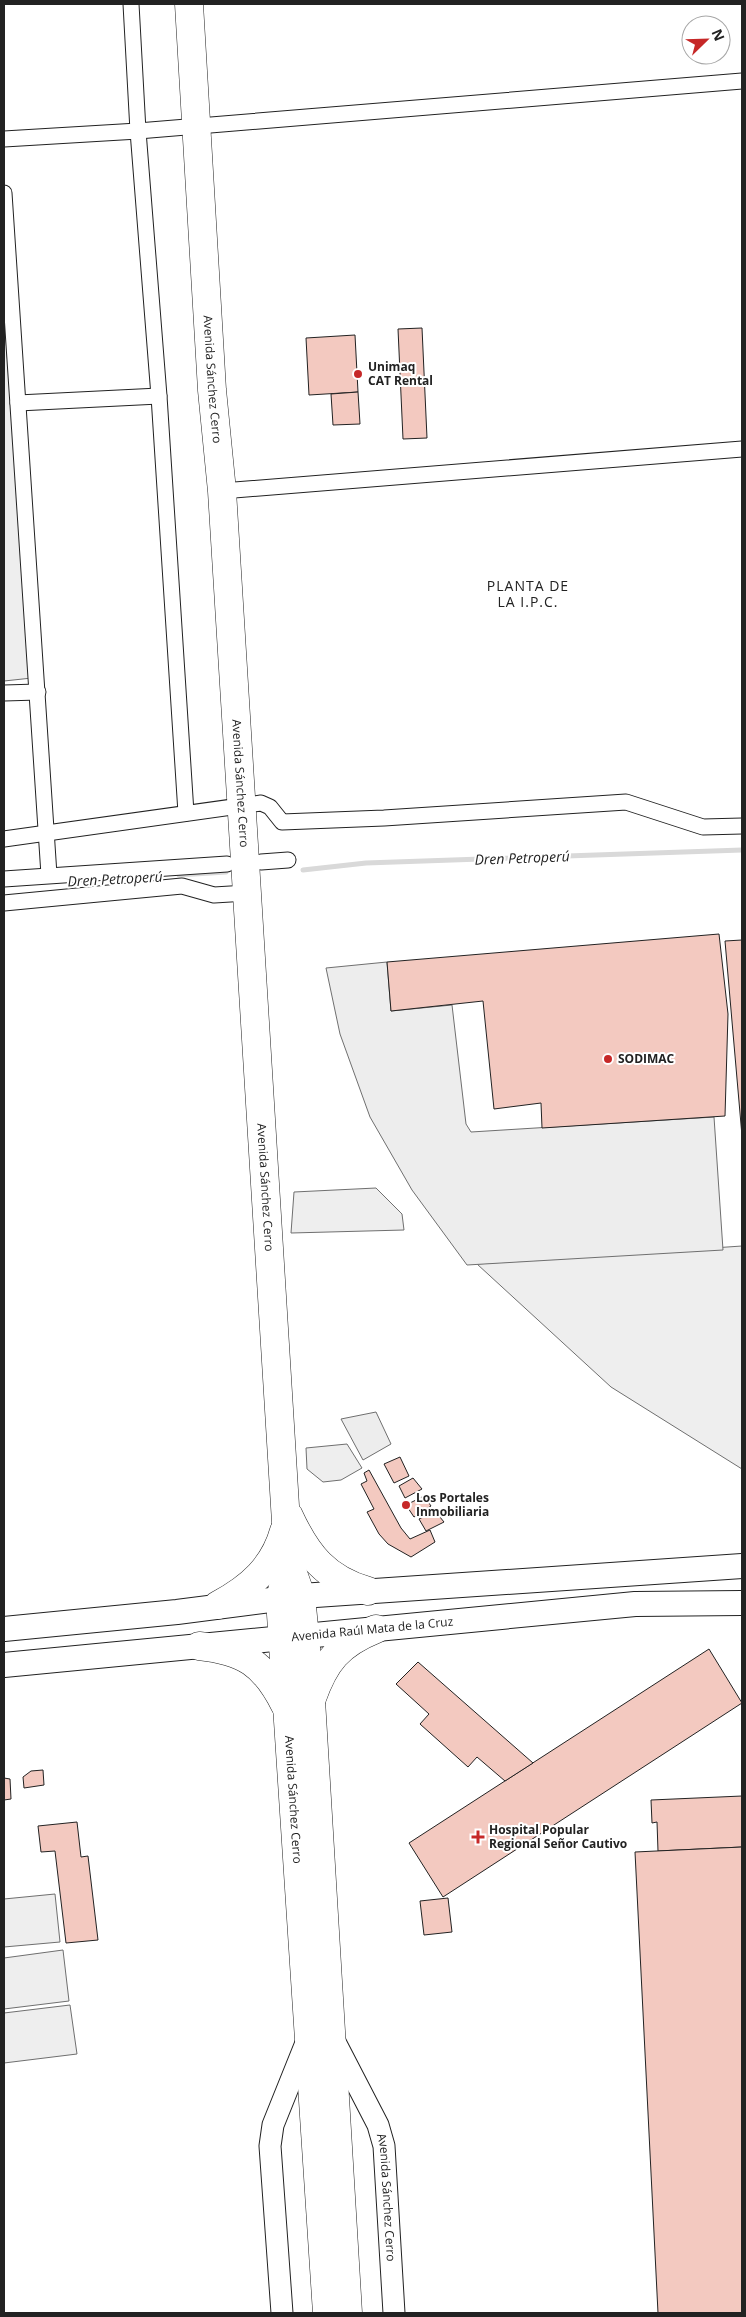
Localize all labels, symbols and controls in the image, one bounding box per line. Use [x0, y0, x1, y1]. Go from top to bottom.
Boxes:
north arrow [681, 15, 731, 65]
text: N [707, 26, 729, 44]
street label: Avenida Sánchez Cerro [200, 315, 226, 444]
place label: Unimaq CAT Rental [368, 358, 433, 389]
marker: Unimaq CAT Rental [352, 368, 364, 380]
district label: PLANTA DE LA I.P.C. [487, 576, 569, 611]
street label: Avenida Sánchez Cerro [228, 719, 253, 848]
water label: Dren Petroperú [474, 846, 570, 869]
water label: Dren Petroperú [67, 867, 163, 890]
place label: SODIMAC [618, 1050, 675, 1067]
marker: SODIMAC [602, 1053, 614, 1065]
street label: Avenida Sánchez Cerro [253, 1123, 278, 1252]
place label: Los Portales Inmobiliaria [416, 1489, 489, 1520]
marker: Los Portales Inmobiliaria [400, 1499, 412, 1511]
street label: Avenida Raúl Mata de la Cruz [291, 1613, 454, 1645]
street label: Avenida Sánchez Cerro [281, 1735, 306, 1864]
place label: Hospital Popular Regional Señor Cautivo [489, 1821, 627, 1852]
marker: Hospital Popular Regional Señor Cautivo [471, 1830, 485, 1844]
street label: Avenida Sánchez Cerro [373, 2131, 400, 2262]

